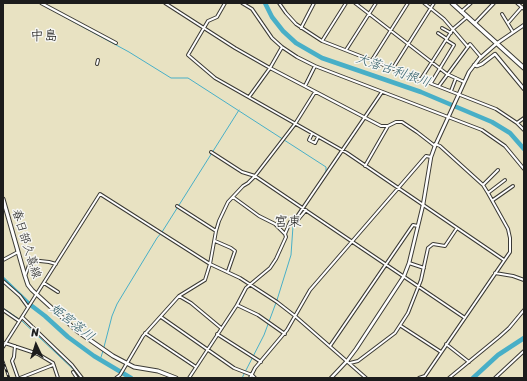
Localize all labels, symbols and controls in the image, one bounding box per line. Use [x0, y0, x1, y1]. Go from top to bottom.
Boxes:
district label: 中島 [30, 28, 58, 44]
water label: 大落古利根川 [354, 51, 432, 91]
street label: 春日部久喜線 [9, 207, 43, 281]
district label: 宮東 [274, 214, 302, 230]
water label: 姫宮落川 [47, 301, 97, 345]
text: N [31, 323, 40, 342]
north arrow [16, 325, 56, 365]

